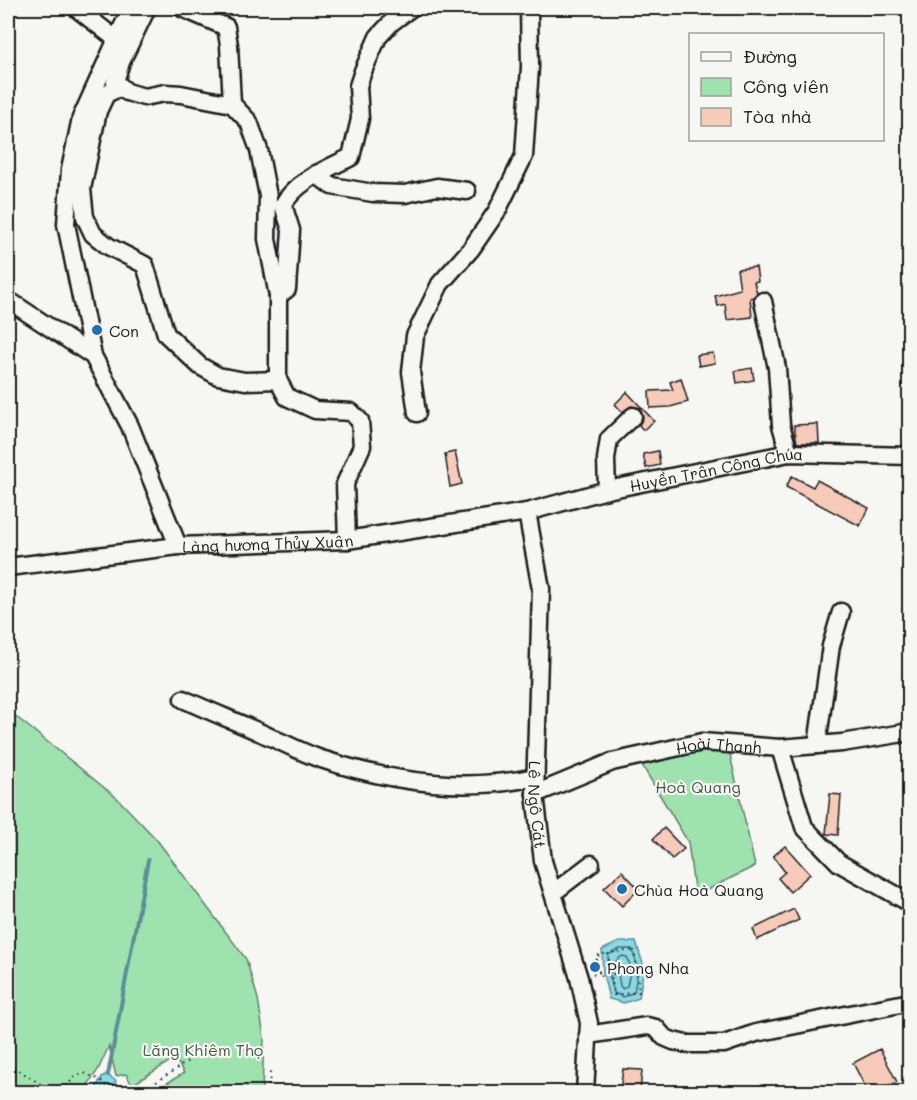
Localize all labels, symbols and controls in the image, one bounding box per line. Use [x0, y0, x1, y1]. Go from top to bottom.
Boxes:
legend [689, 33, 884, 141]
text: Đường [743, 44, 797, 68]
text: Công viên [743, 74, 829, 98]
text: Tòa nhà [743, 104, 812, 128]
place label: Con [109, 320, 139, 341]
marker: Con [90, 323, 104, 337]
street label: Huyền Trân Công Chúa [628, 442, 803, 496]
street label: Làng hương Thủy Xuân [182, 529, 354, 556]
street label: Hoài Thanh [673, 731, 762, 758]
street label: Lê Ngô Cát [524, 761, 552, 849]
park label: Hoà Quang [655, 776, 741, 797]
place label: Chùa Hoà Quang [634, 879, 764, 900]
marker: Chùa Hoà Quang [615, 882, 629, 896]
place label: Phong Nha [607, 957, 689, 978]
marker: Phong Nha [588, 960, 602, 974]
park label: Lăng Khiêm Thọ [143, 1039, 263, 1060]

